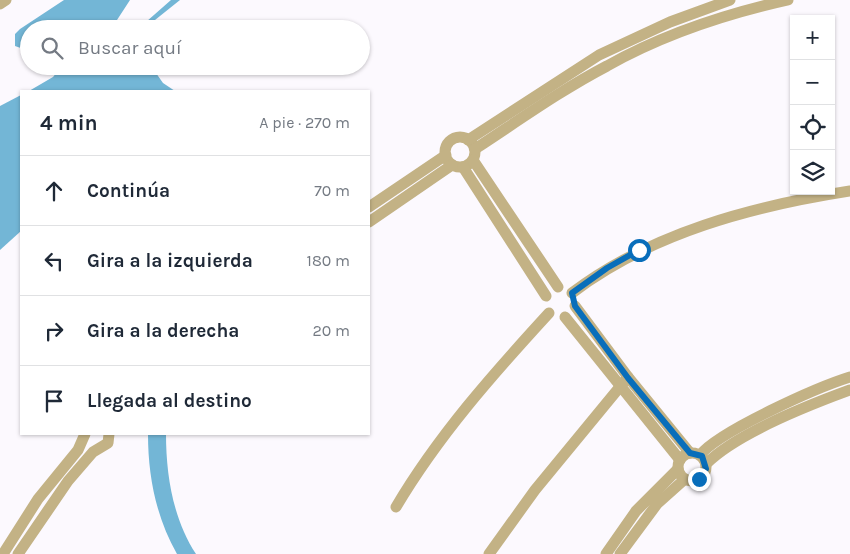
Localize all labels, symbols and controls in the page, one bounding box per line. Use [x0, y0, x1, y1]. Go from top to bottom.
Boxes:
map controls [790, 15, 835, 195]
button: + [790, 15, 835, 60]
search box [20, 20, 370, 75]
icon: search [38, 34, 66, 62]
text: Buscar aquí [78, 37, 182, 59]
button: − [790, 60, 835, 105]
button: locate [790, 105, 835, 150]
text: 4 min [40, 111, 98, 135]
text: A pie · 270 m [259, 113, 350, 132]
button: layers [790, 150, 835, 195]
icon: ahead [40, 177, 68, 205]
text: Continúa [87, 180, 170, 202]
text: 70 m [314, 181, 350, 200]
route start [628, 239, 651, 262]
icon: left [40, 247, 68, 275]
text: Gira a la izquierda [87, 250, 253, 272]
text: 180 m [307, 251, 350, 270]
icon: right [40, 317, 68, 345]
text: Gira a la derecha [87, 320, 239, 342]
text: 20 m [312, 321, 350, 340]
icon: arrive [40, 387, 68, 415]
text: Llegada al destino [87, 390, 252, 412]
route end [688, 468, 711, 491]

